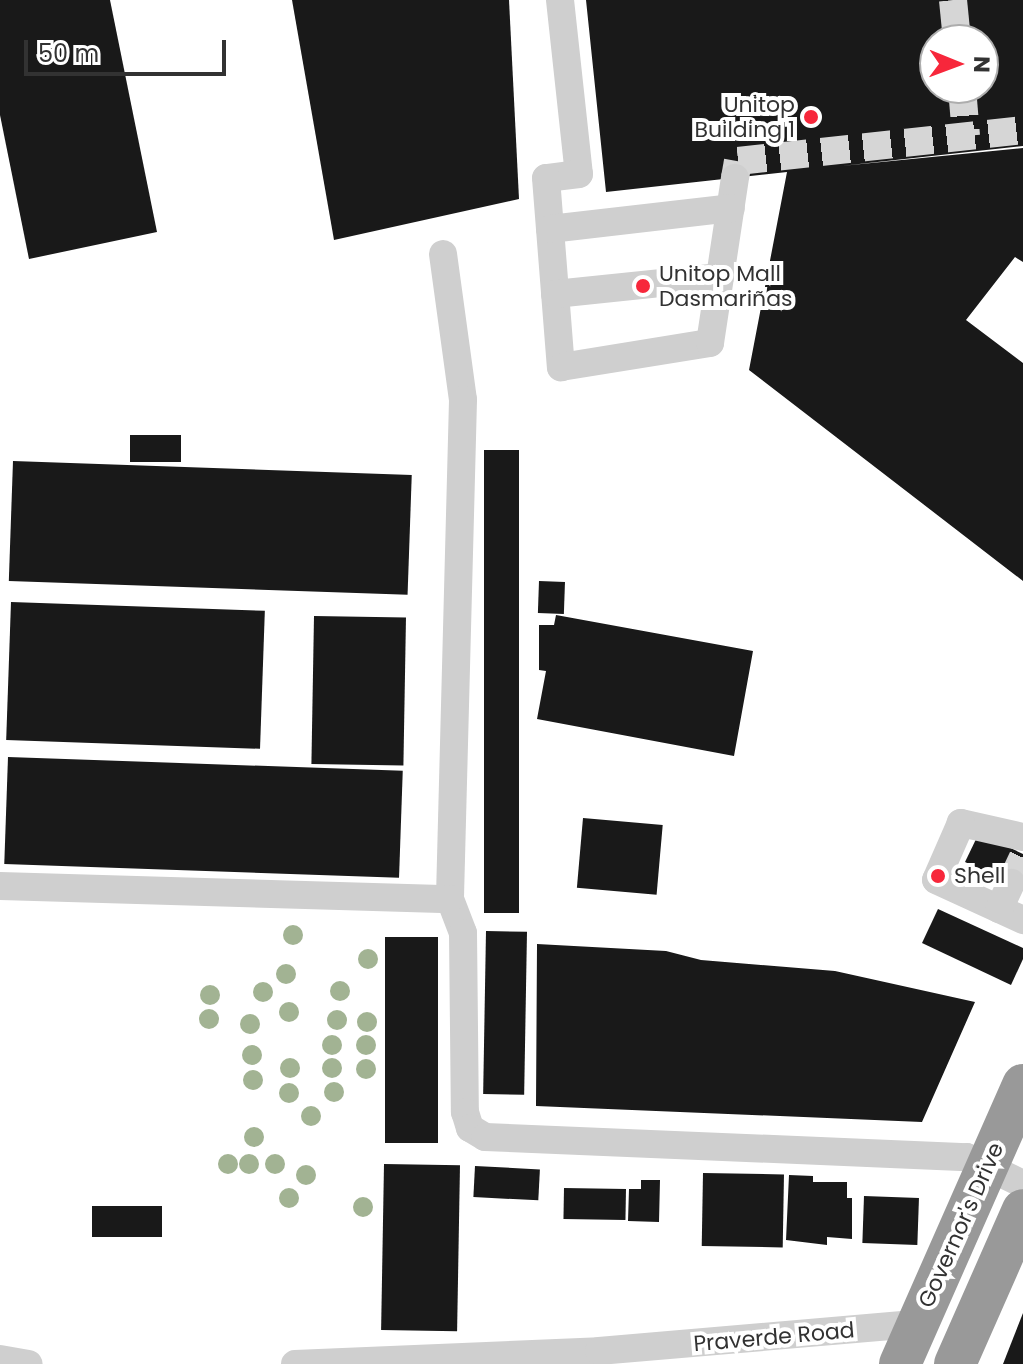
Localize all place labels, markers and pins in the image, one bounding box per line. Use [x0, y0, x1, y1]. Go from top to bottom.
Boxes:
place label: Unitop Building 1 [694, 91, 795, 142]
marker: Unitop Building 1 [802, 108, 820, 126]
place label: Unitop Mall Dasmariñas [659, 260, 792, 312]
marker: Unitop Mall Dasmariñas [634, 277, 652, 295]
place label: Shell [954, 863, 1005, 889]
marker: Shell [929, 867, 947, 885]

